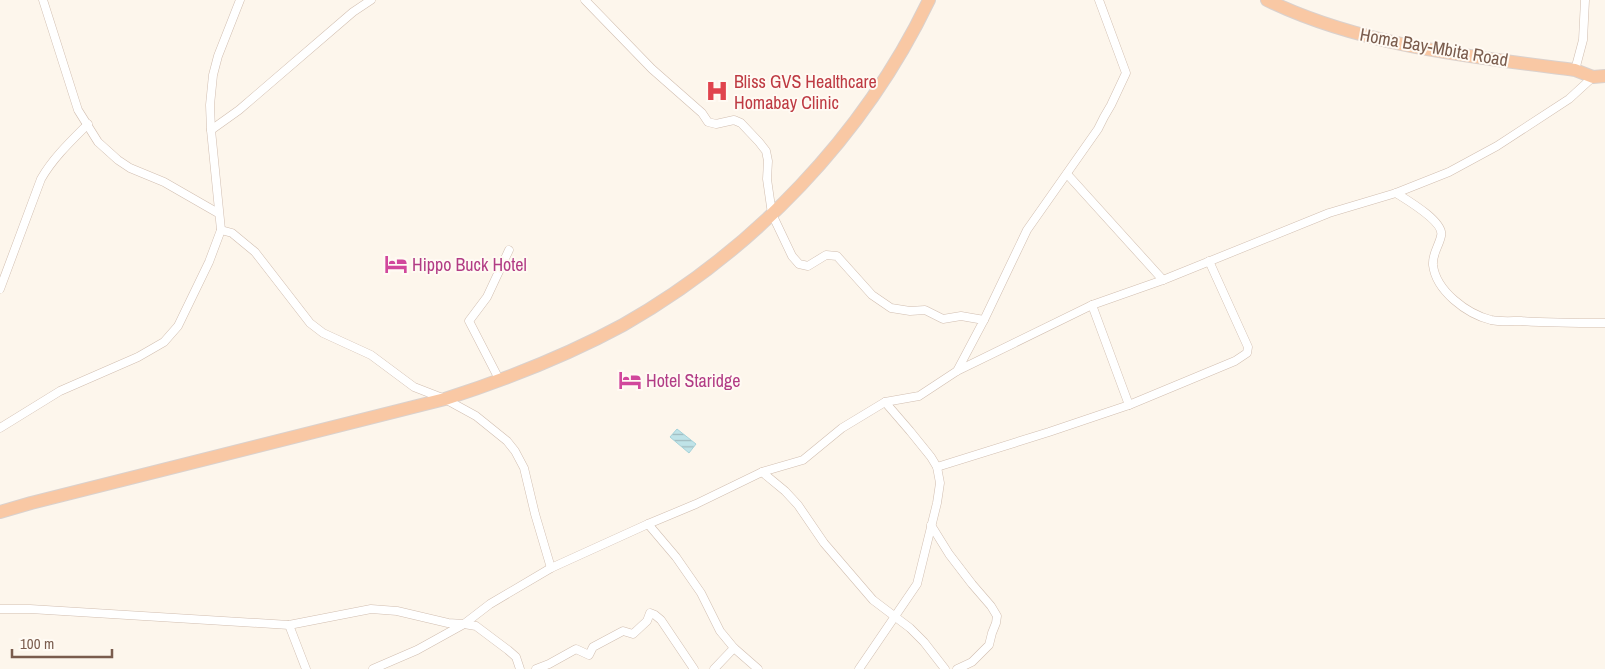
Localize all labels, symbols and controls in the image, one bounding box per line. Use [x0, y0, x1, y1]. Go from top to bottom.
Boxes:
street label: Homa Bay-Mbita Road [1358, 22, 1510, 72]
place label: Bliss GVS Healthcare Homabay Clinic [734, 69, 877, 115]
hospital icon: Bliss GVS Healthcare Homabay Clinic [704, 78, 730, 104]
hotel icon: Hippo Buck Hotel [383, 251, 409, 277]
place label: Hippo Buck Hotel [412, 252, 527, 277]
hotel icon: Hotel Staridge [617, 367, 643, 393]
place label: Hotel Staridge [646, 368, 740, 393]
scale bar [12, 626, 112, 658]
text: 100 m [20, 633, 54, 654]

